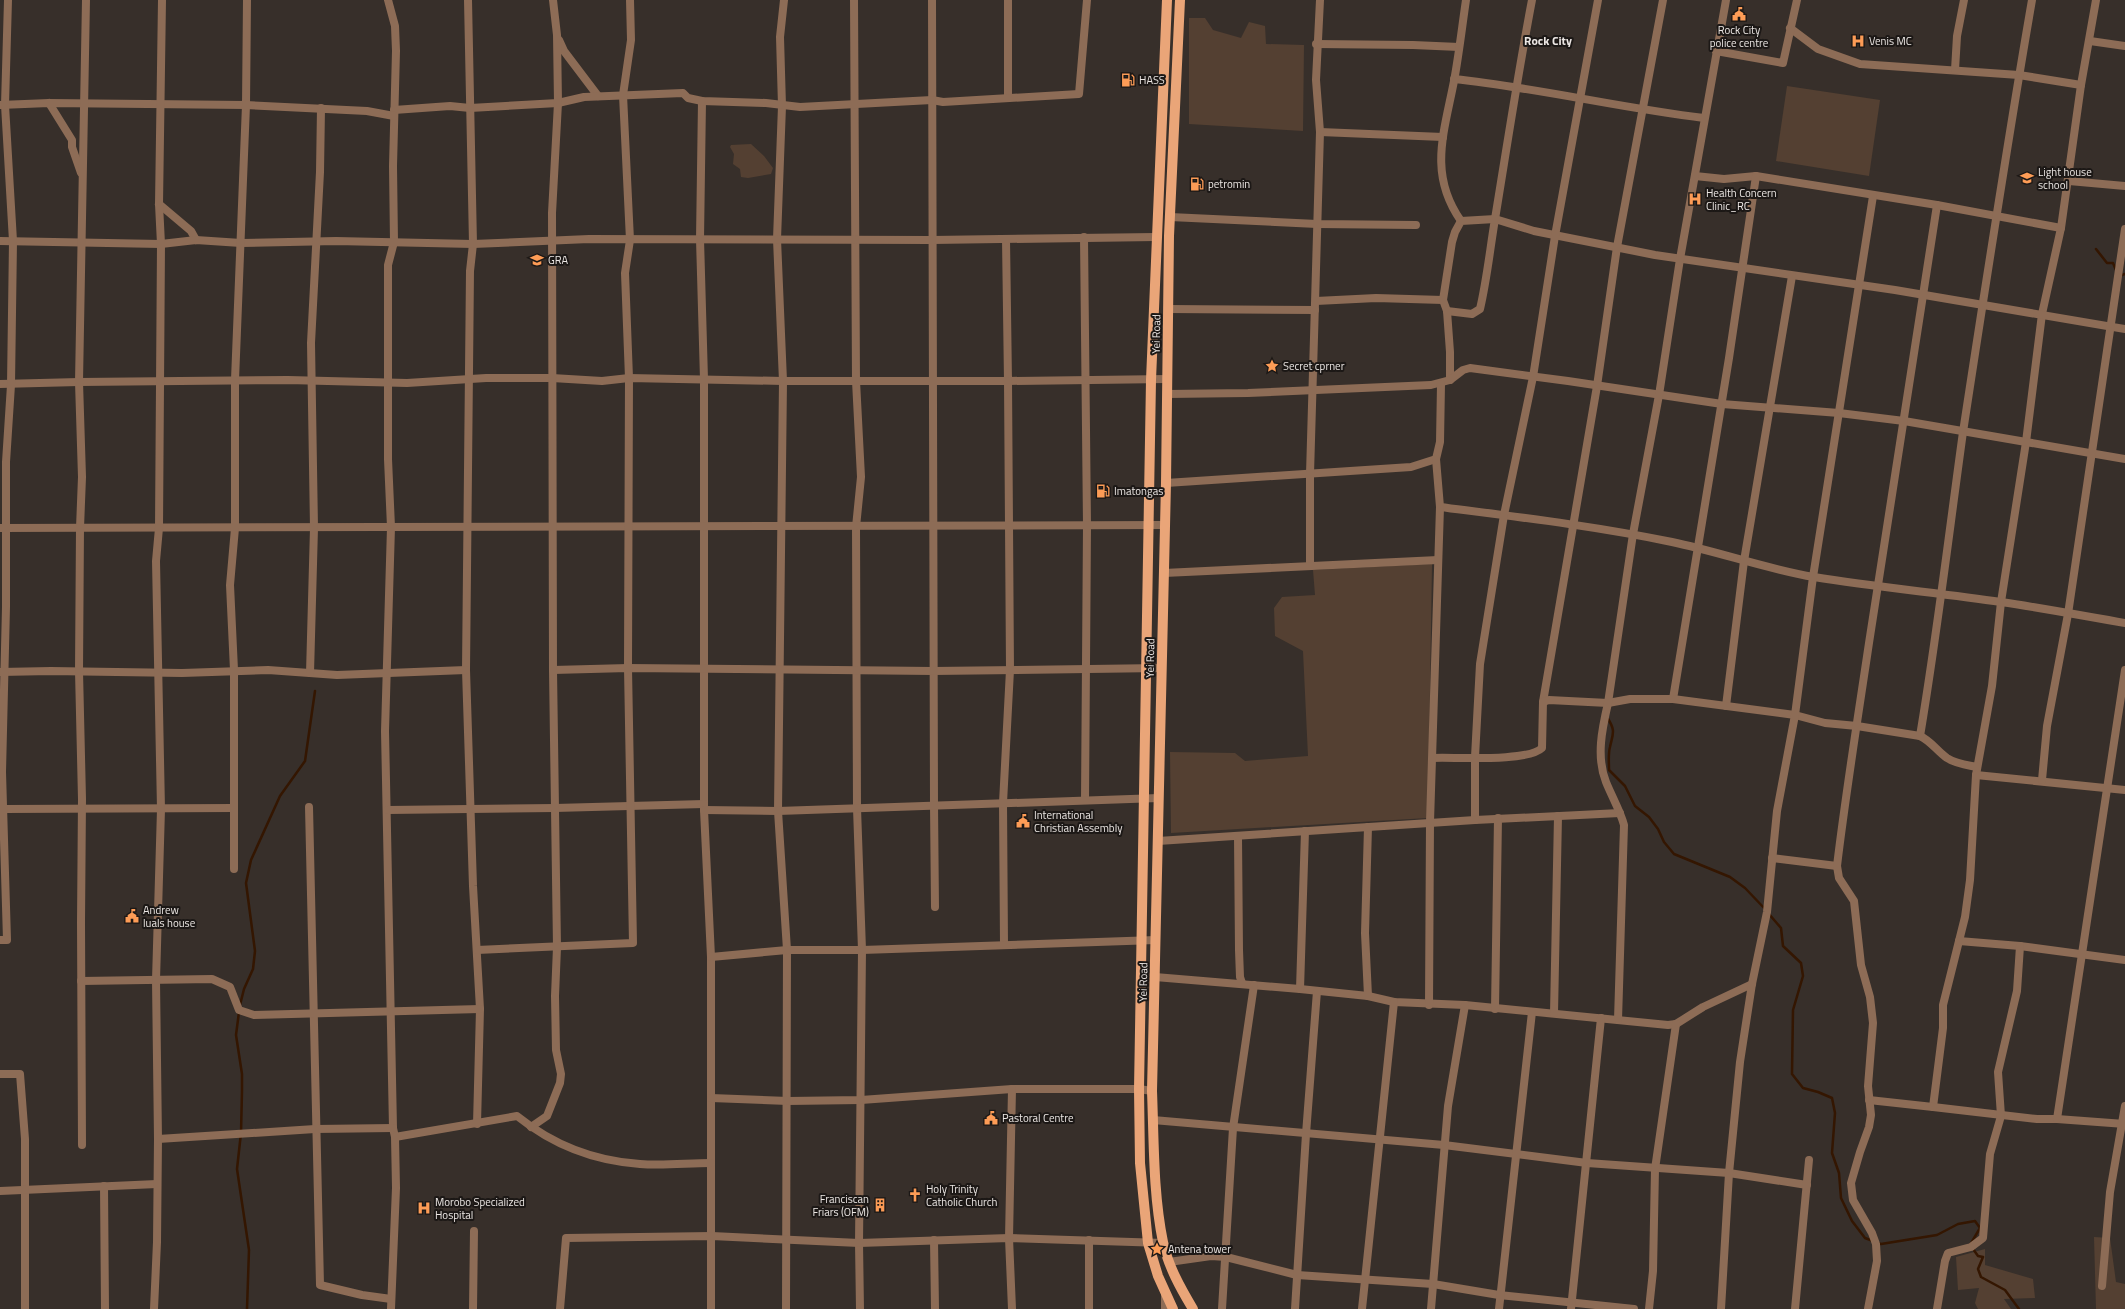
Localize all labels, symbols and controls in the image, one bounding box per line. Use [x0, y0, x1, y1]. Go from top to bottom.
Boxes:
public building icon: Rock City police centre [1731, 6, 1747, 22]
place label: Rock City police centre [1710, 22, 1769, 51]
district label: Rock City [1524, 31, 1572, 50]
hospital icon: Venis MC [1850, 33, 1866, 49]
place label: Venis MC [1869, 33, 1912, 49]
fuel station icon: HASS [1120, 72, 1136, 88]
place label: HASS [1139, 72, 1165, 88]
place label: Light house school [2038, 164, 2092, 193]
school or university icon: Light house school [2019, 170, 2035, 186]
fuel station icon: petromin [1189, 176, 1205, 192]
place label: petromin [1208, 176, 1250, 192]
place label: Health Concern Clinic_RC [1706, 185, 1777, 214]
hospital icon: Health Concern Clinic_RC [1687, 191, 1703, 207]
school or university icon: GRA [529, 252, 545, 268]
place label: GRA [548, 252, 568, 268]
street label: Yei Road [1148, 314, 1164, 354]
place icon: Secret cprner [1264, 358, 1280, 374]
place label: Secret cprner [1283, 358, 1345, 374]
fuel station icon: Imatongas [1095, 483, 1111, 499]
place label: Imatongas [1114, 483, 1163, 499]
street label: Yei Road [1142, 638, 1158, 678]
place label: International Christian Assembly [1034, 807, 1123, 836]
public building icon: International Christian Assembly [1015, 813, 1031, 829]
place label: Andrew luals house [143, 902, 196, 931]
public building icon: Andrew luals house [124, 908, 140, 924]
street label: Yei Road [1135, 962, 1151, 1002]
public building icon: Pastoral Centre [983, 1110, 999, 1126]
place label: Pastoral Centre [1002, 1110, 1074, 1126]
place label: Holy Trinity Catholic Church [926, 1181, 997, 1210]
church icon: Holy Trinity Catholic Church [907, 1187, 923, 1203]
place label: Franciscan Friars (OFM) [812, 1191, 869, 1220]
place label: Morobo Specialized Hospital [435, 1194, 525, 1223]
building icon: Franciscan Friars (OFM) [872, 1197, 888, 1213]
hospital icon: Morobo Specialized Hospital [416, 1200, 432, 1216]
place icon: Antena tower [1149, 1241, 1165, 1257]
place label: Antena tower [1168, 1241, 1231, 1257]

